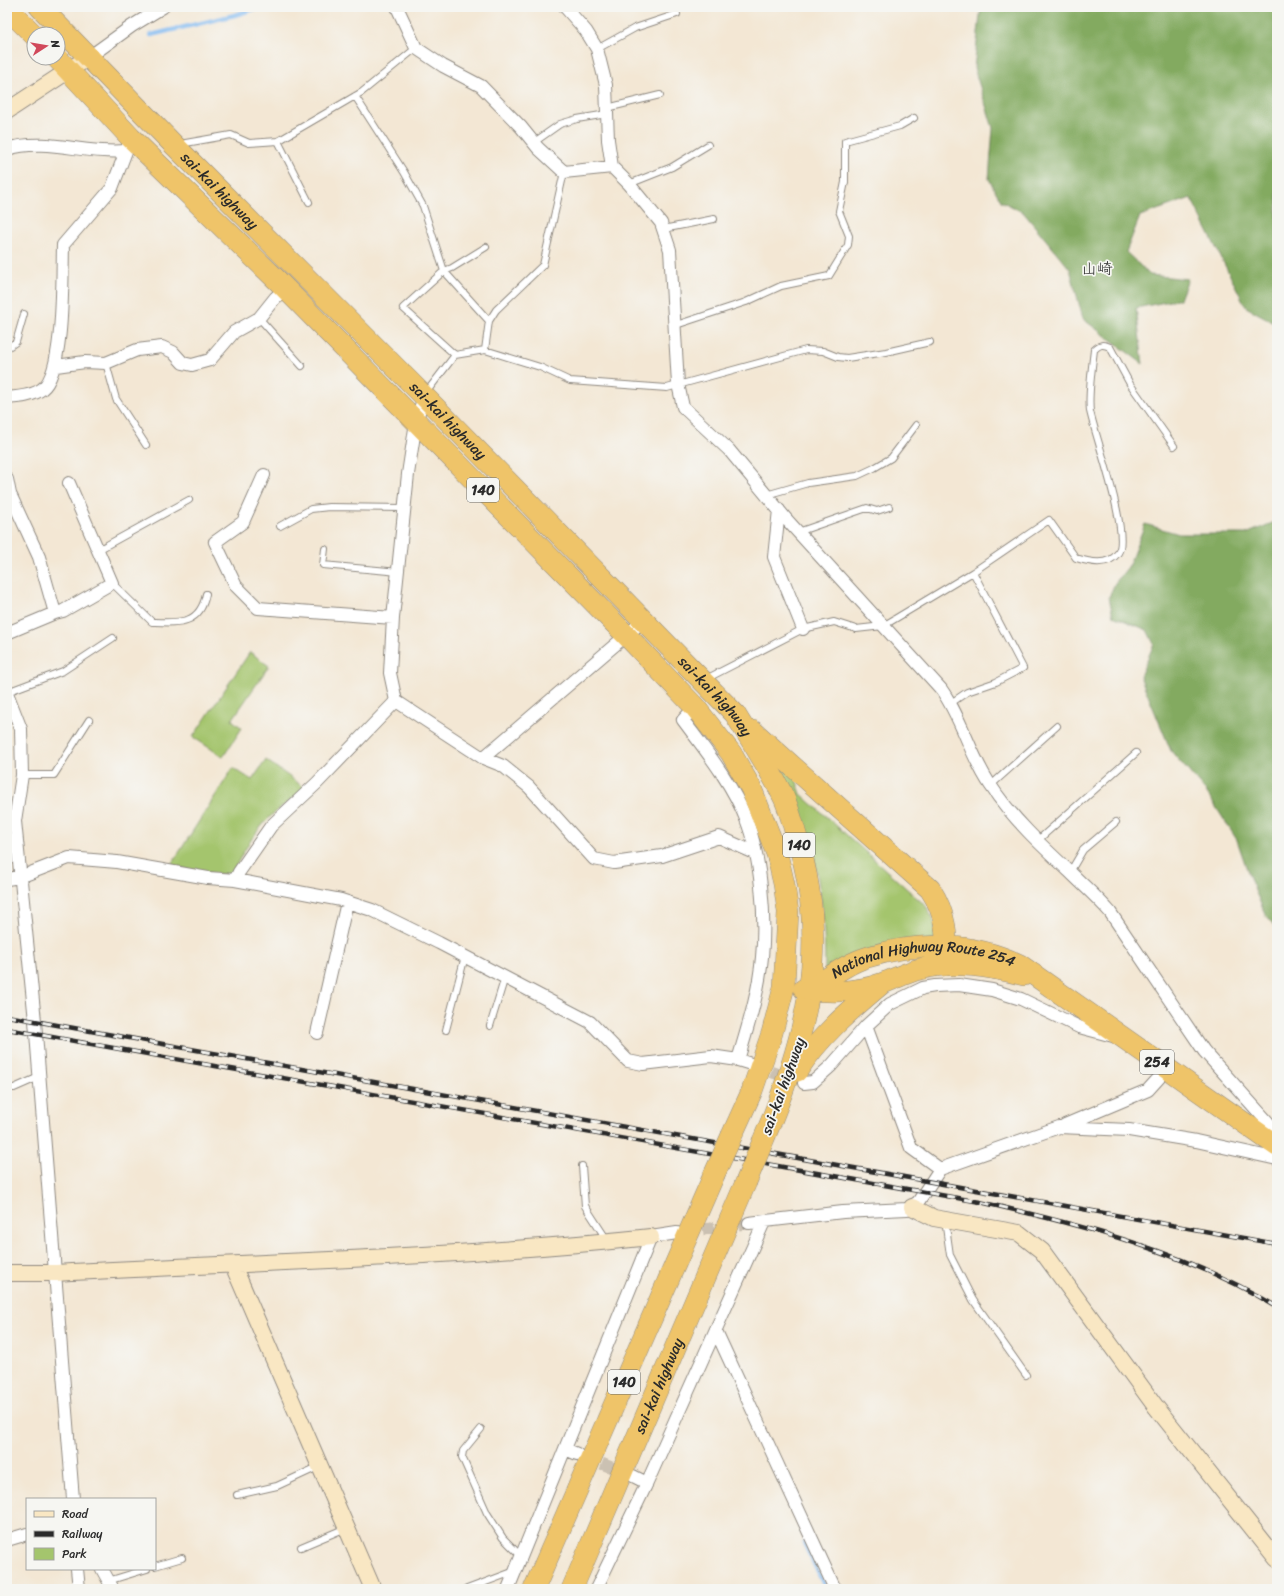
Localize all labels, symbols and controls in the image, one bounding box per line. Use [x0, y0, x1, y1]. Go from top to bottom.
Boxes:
north arrow [26, 26, 66, 66]
text: N [45, 37, 65, 50]
street label: sai-kai highway [174, 145, 265, 236]
district label: 山崎 [1081, 254, 1113, 283]
street label: sai-kai highway [402, 374, 493, 466]
road number: 140 [467, 478, 499, 502]
street label: sai-kai highway [671, 649, 759, 742]
road number: 140 [783, 833, 815, 857]
street label: National Highway Route 254 [826, 933, 1020, 986]
street label: sai-kai highway [753, 1033, 813, 1139]
road number: 254 [1140, 1050, 1174, 1074]
street label: sai-kai highway [626, 1333, 691, 1439]
road number: 140 [608, 1370, 640, 1394]
legend [26, 1498, 156, 1570]
text: Road [62, 1503, 89, 1525]
text: Railway [62, 1523, 103, 1545]
text: Park [62, 1543, 87, 1565]

